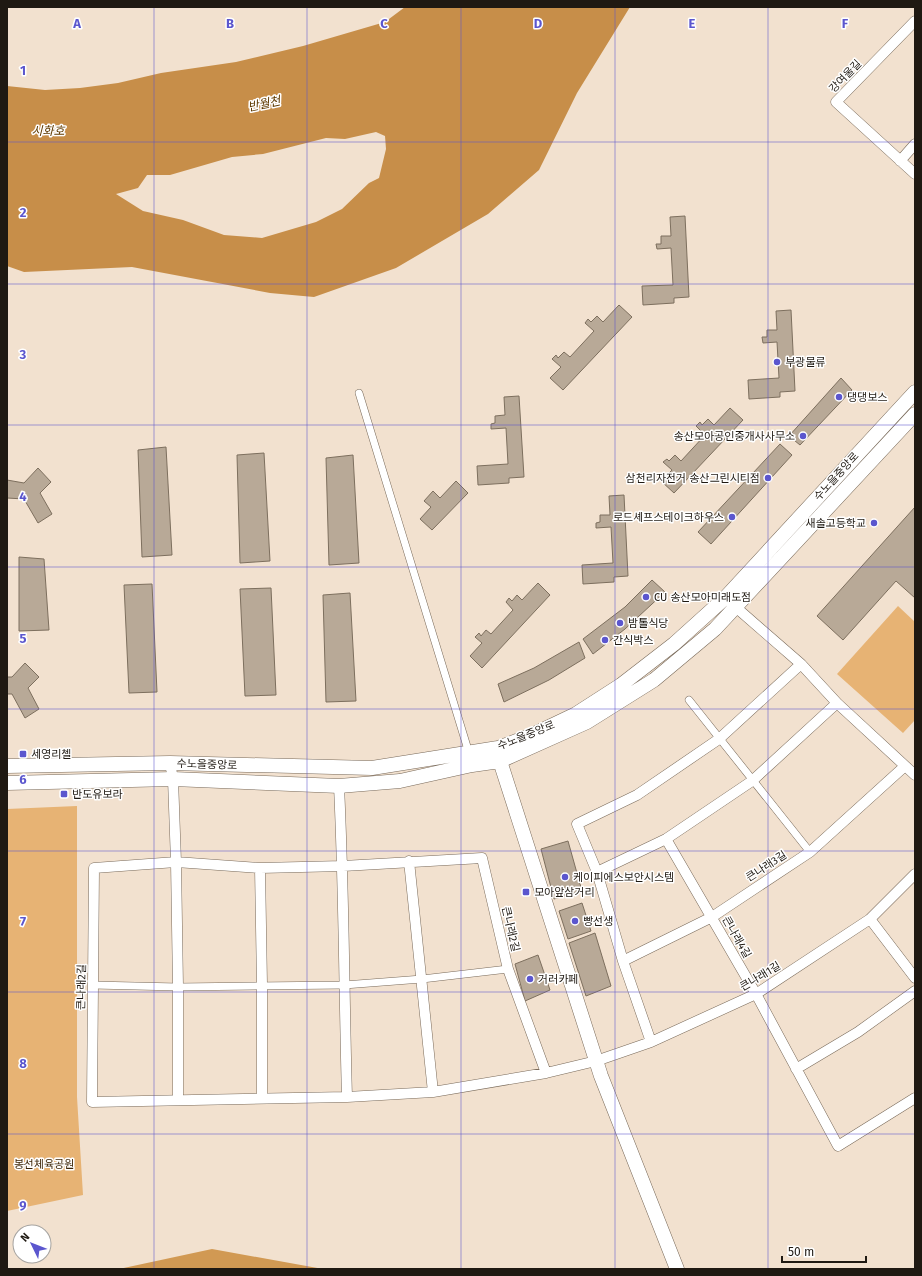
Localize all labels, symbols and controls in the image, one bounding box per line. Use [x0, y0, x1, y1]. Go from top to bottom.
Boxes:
text: A [72, 16, 81, 31]
text: B [226, 16, 234, 31]
text: C [380, 16, 388, 31]
text: D [534, 16, 543, 31]
text: E [689, 16, 696, 31]
text: F [842, 16, 849, 31]
street label: 강여울길 [827, 57, 864, 95]
text: 1 [20, 63, 26, 78]
water label: 반월천 [246, 93, 284, 114]
water label: 시화호 [31, 124, 66, 138]
text: 2 [20, 205, 27, 220]
text: 3 [19, 347, 27, 362]
place label: 부광물류 [785, 356, 825, 369]
marker: 부광물류 [772, 357, 782, 367]
place label: 댕댕보스 [847, 391, 887, 404]
marker: 댕댕보스 [834, 392, 844, 402]
place label: 송산모아공인중개사사무소 [674, 430, 795, 443]
marker: 송산모아공인중개사사무소 [798, 431, 808, 441]
street label: 수노을중앙로 [811, 449, 862, 503]
place label: 삼천리자전거 송산그린시티점 [626, 472, 760, 485]
marker: 삼천리자전거 송산그린시티점 [763, 473, 773, 483]
text: 4 [19, 489, 27, 504]
place label: 로드셰프스테이크하우스 [613, 511, 724, 524]
marker: 로드셰프스테이크하우스 [727, 512, 737, 522]
place label: 새솔고등학교 [805, 517, 866, 530]
marker: 새솔고등학교 [869, 518, 879, 528]
place label: CU 송산모아미래도점 [654, 591, 751, 604]
marker: CU 송산모아미래도점 [641, 592, 651, 602]
place label: 밤톨식당 [628, 617, 668, 630]
marker: 밤톨식당 [615, 618, 625, 628]
text: 5 [20, 631, 27, 646]
place label: 간식박스 [613, 634, 653, 647]
marker: 간식박스 [600, 635, 610, 645]
street label: 수노을중앙로 [496, 718, 557, 753]
place label: 세영리첼 [31, 748, 71, 761]
marker: 세영리첼 [18, 749, 28, 759]
street label: 수노을중앙로 [176, 757, 238, 772]
text: 6 [19, 772, 27, 787]
place label: 반도유보라 [72, 788, 123, 801]
marker: 반도유보라 [59, 789, 69, 799]
street label: 큰나래3길 [743, 848, 789, 884]
place label: 케이피에스보안시스템 [573, 871, 674, 884]
marker: 케이피에스보안시스템 [560, 872, 570, 882]
place label: 모아앞삼거리 [534, 886, 595, 899]
marker: 모아앞삼거리 [521, 887, 531, 897]
street label: 큰나래2길 [499, 905, 522, 953]
text: 7 [20, 914, 26, 929]
street label: 큰나래4길 [719, 914, 754, 961]
place label: 빵선생 [583, 915, 613, 928]
marker: 빵선생 [570, 916, 580, 926]
street label: 큰나래1길 [738, 959, 783, 994]
street label: 큰나래2길 [75, 964, 88, 1010]
place label: 거러카페 [538, 973, 578, 986]
marker: 거러카페 [525, 974, 535, 984]
text: 8 [19, 1056, 27, 1071]
park label: 봉선체육공원 [14, 1158, 74, 1171]
text: 9 [19, 1198, 27, 1213]
north arrow [12, 1224, 52, 1264]
text: N [18, 1230, 32, 1245]
scale bar [782, 1238, 866, 1264]
text: 50 m [788, 1245, 814, 1259]

